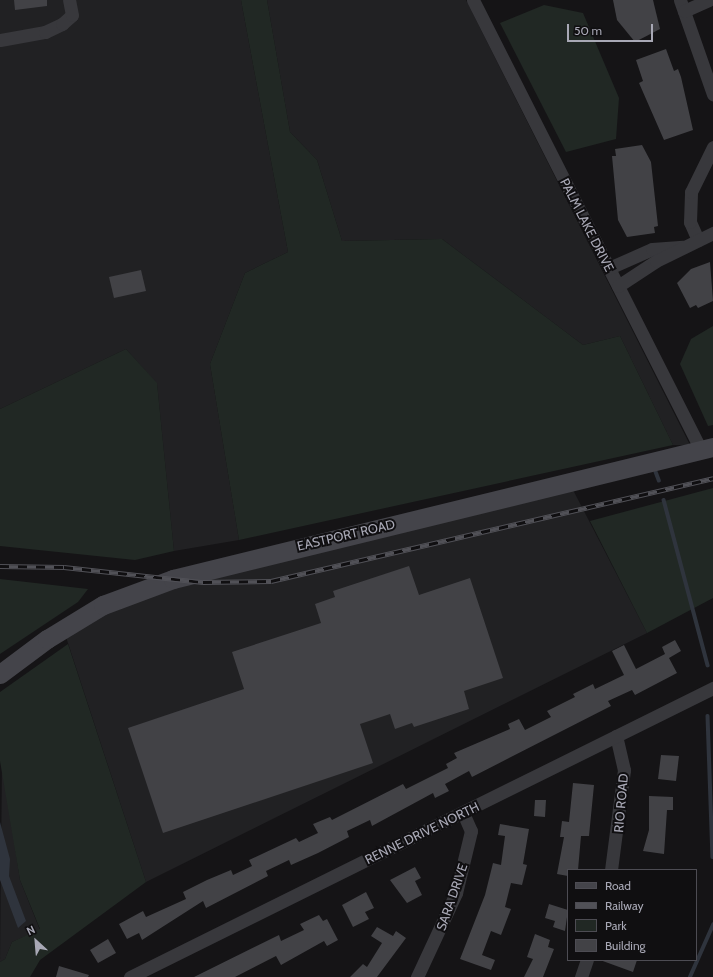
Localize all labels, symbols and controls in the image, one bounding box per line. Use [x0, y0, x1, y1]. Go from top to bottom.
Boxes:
scale bar [569, 16, 655, 42]
text: 50 m [574, 23, 602, 38]
street label: PALM LAKE DRIVE [557, 176, 617, 274]
street label: EASTPORT ROAD [296, 516, 396, 554]
street label: RIO ROAD [611, 773, 631, 833]
street label: RENNE DRIVE NORTH [362, 799, 482, 867]
street label: SARA DRIVE [433, 861, 471, 933]
legend [567, 869, 697, 961]
text: Road [605, 878, 631, 893]
text: Railway [605, 898, 643, 913]
text: Park [605, 918, 627, 933]
north arrow [16, 921, 56, 961]
text: N [24, 922, 37, 938]
text: Building [605, 938, 646, 953]

